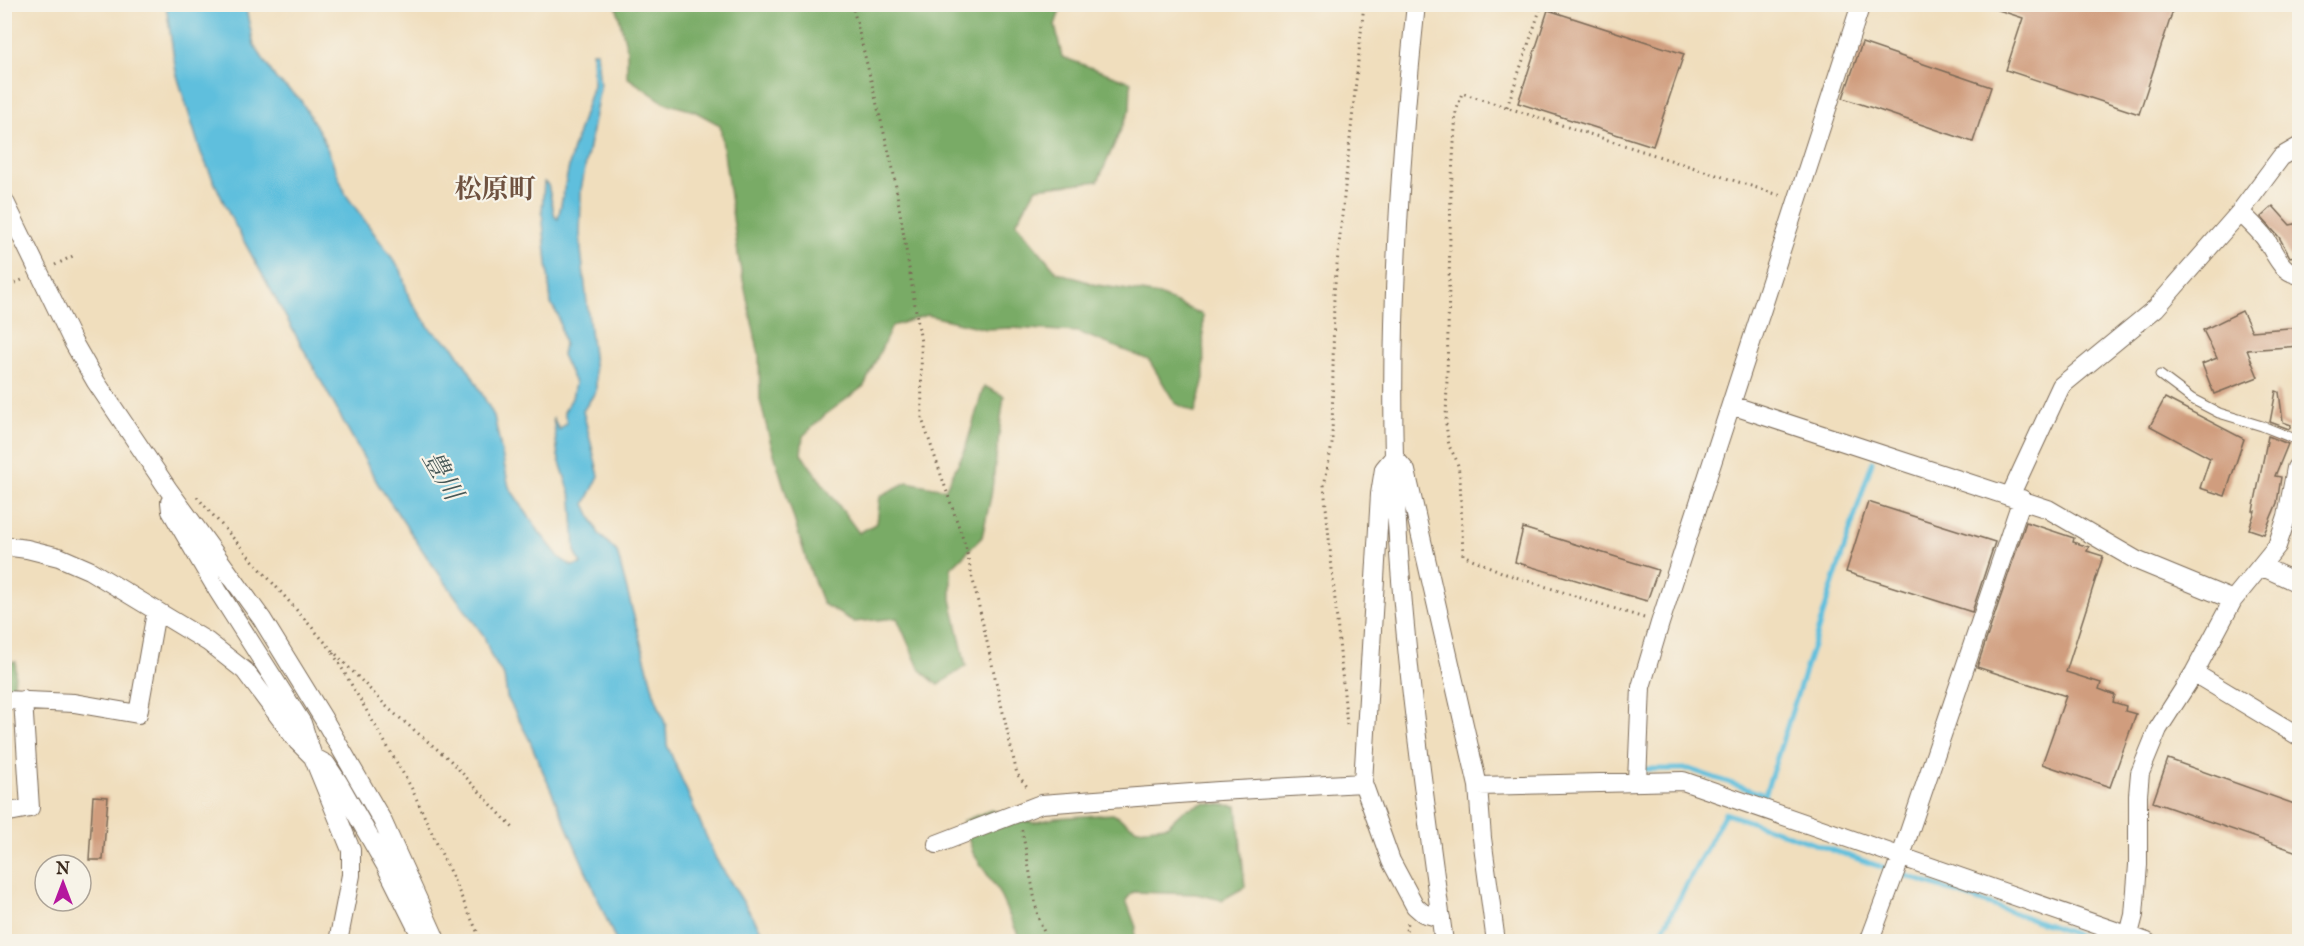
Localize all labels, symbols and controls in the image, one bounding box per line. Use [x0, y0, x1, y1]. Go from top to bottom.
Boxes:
district label: 松原町 [455, 174, 536, 208]
water label: 豊川 [414, 445, 470, 509]
north arrow [33, 853, 93, 913]
text: N [55, 860, 70, 880]

